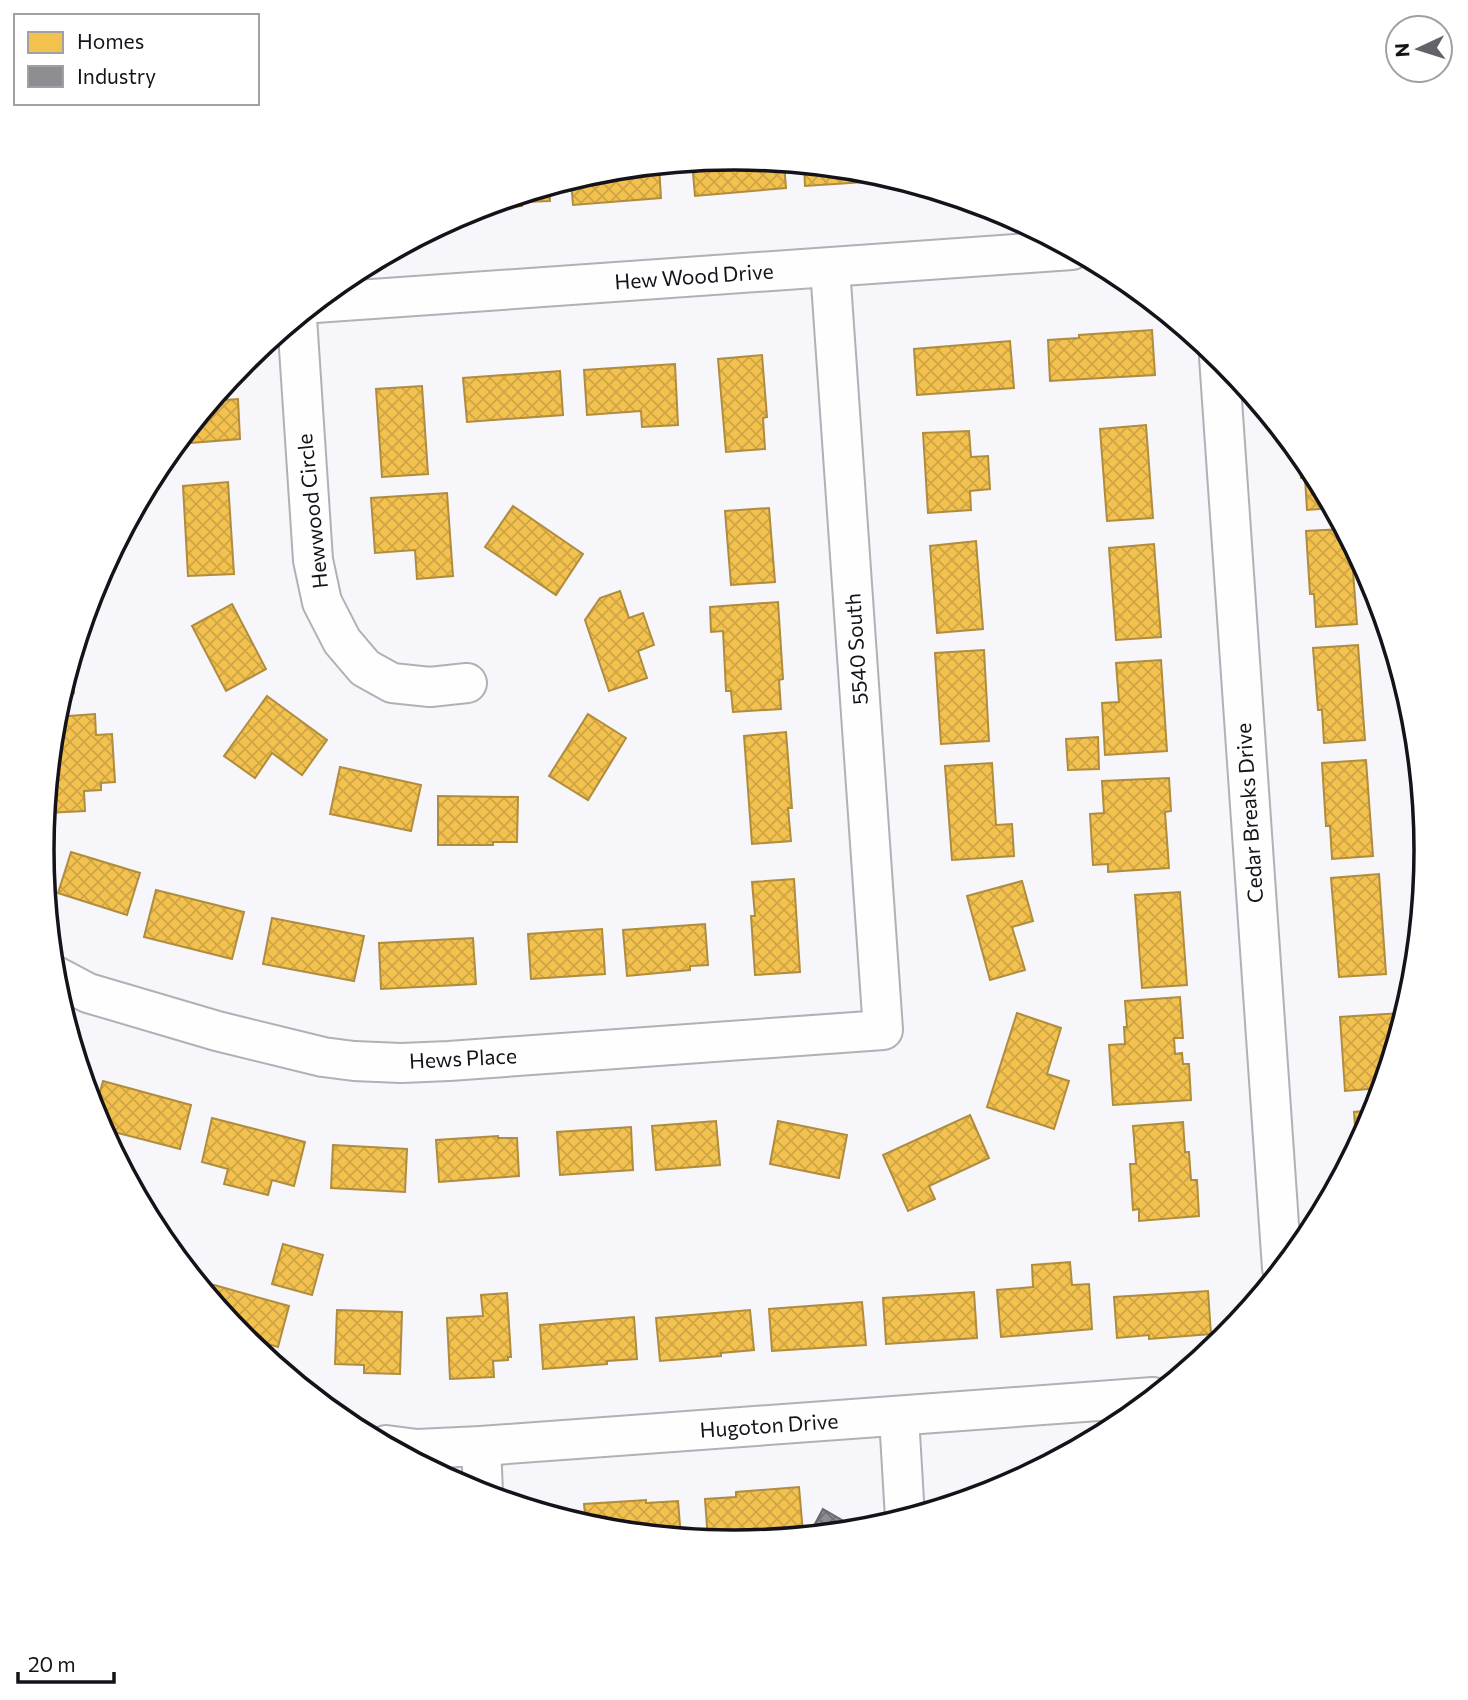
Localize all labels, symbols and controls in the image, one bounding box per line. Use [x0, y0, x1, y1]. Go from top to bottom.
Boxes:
legend [14, 14, 259, 105]
north arrow [1384, 14, 1454, 84]
text: Homes [77, 28, 144, 53]
text: N [1390, 42, 1414, 58]
text: Industry [77, 63, 156, 88]
street label: Hew Wood Drive [614, 257, 774, 294]
street label: Hewwood Circle [291, 432, 332, 590]
street label: 5540 South [839, 593, 872, 706]
street label: Cedar Breaks Drive [1230, 722, 1267, 904]
street label: Hews Place [408, 1042, 517, 1073]
street label: Hugoton Drive [699, 1407, 839, 1442]
scale bar [18, 1640, 114, 1684]
text: 20 m [28, 1651, 76, 1676]

